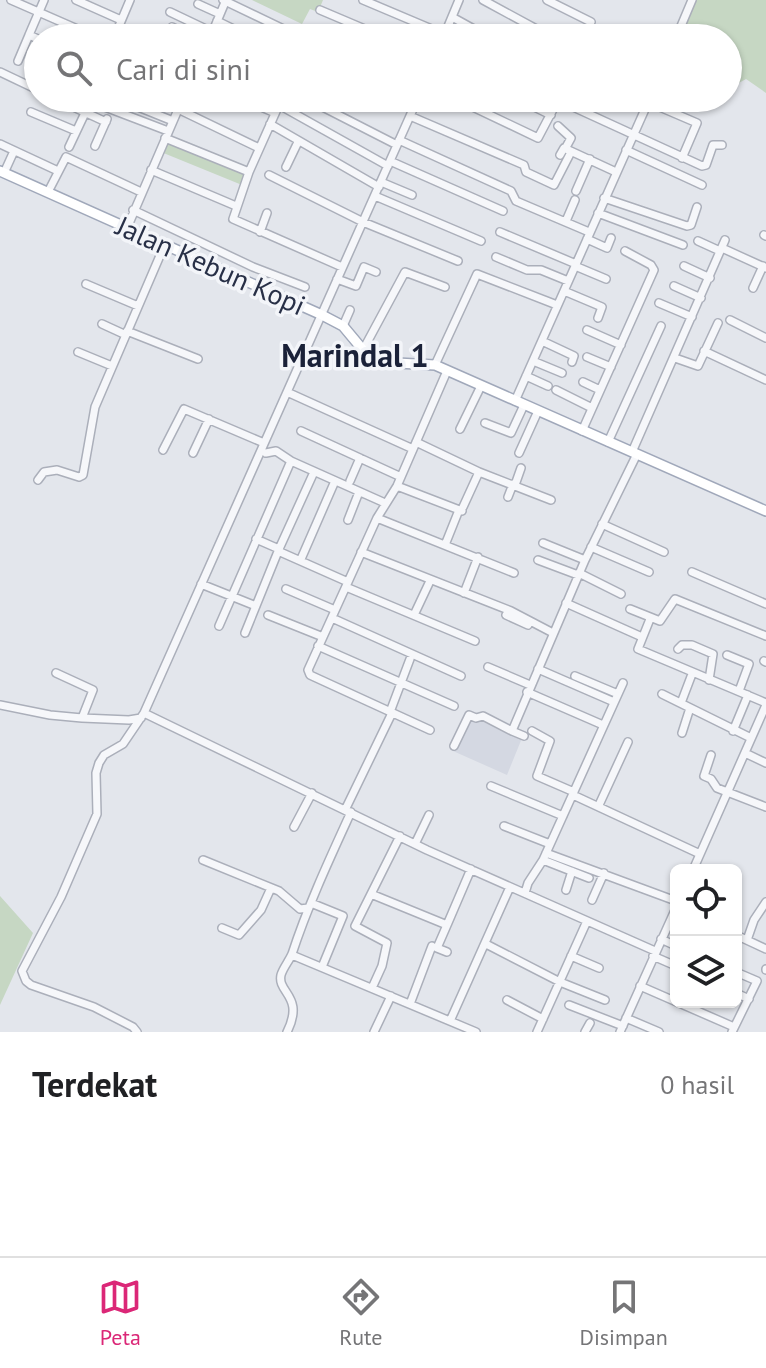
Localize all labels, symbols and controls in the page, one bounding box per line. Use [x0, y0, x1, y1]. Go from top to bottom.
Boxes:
search box [24, 24, 742, 112]
icon: search [52, 46, 96, 90]
text: Cari di sini [116, 49, 251, 88]
street label: Jalan Kebun Kopi [110, 206, 311, 323]
district label: Marindal 1 [281, 334, 429, 376]
map controls [670, 864, 742, 1008]
button: locate [670, 864, 742, 936]
button: layers [670, 936, 742, 1008]
text: Terdekat [32, 1062, 157, 1106]
text: 0 hasil [660, 1068, 734, 1101]
tab: Peta [98, 1275, 142, 1351]
tab: Rute [339, 1275, 383, 1351]
tab: Disimpan [580, 1275, 668, 1351]

